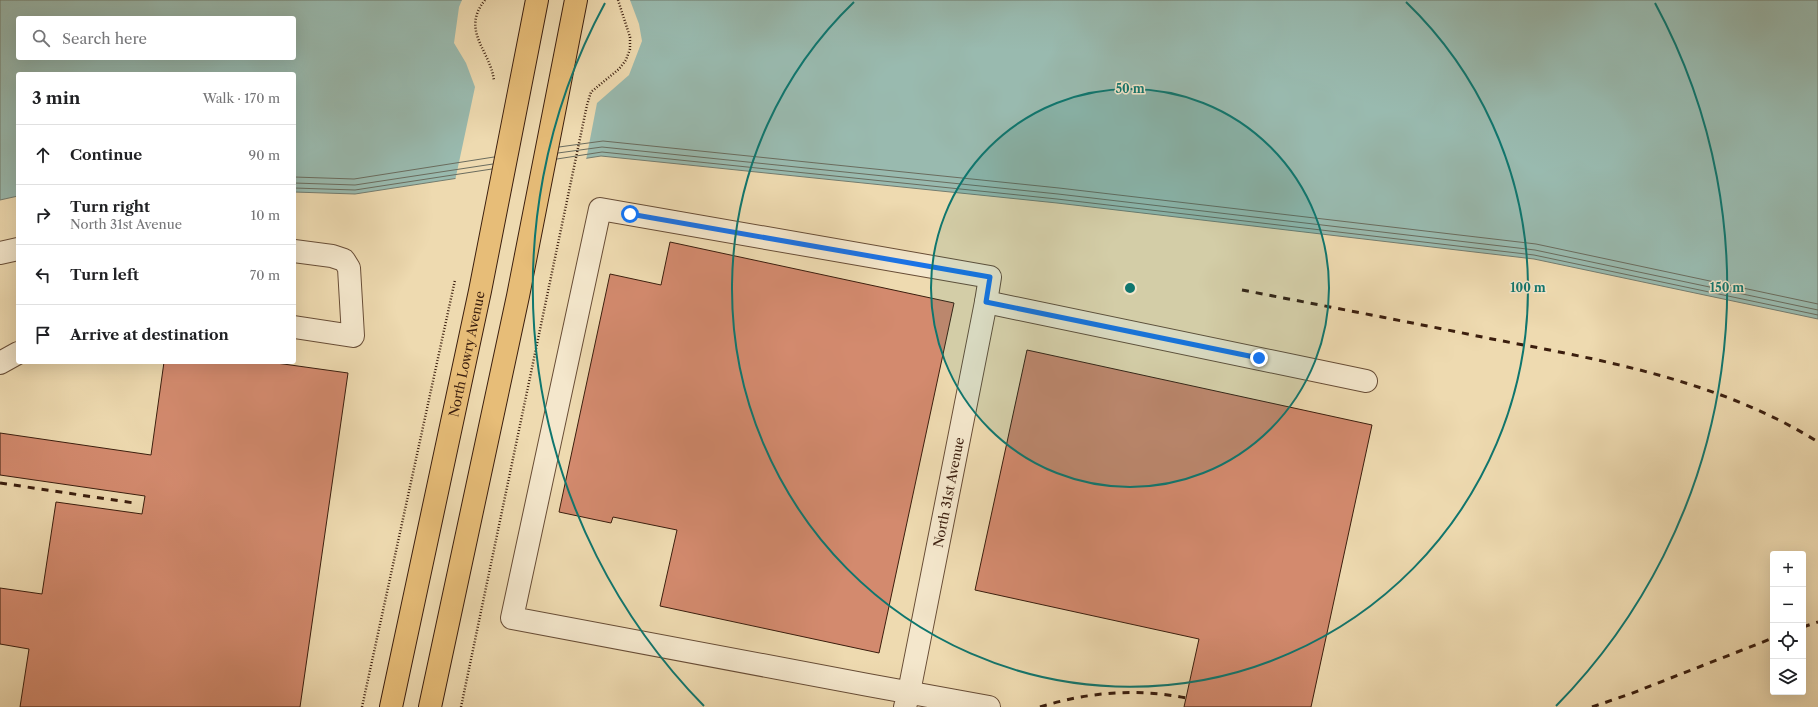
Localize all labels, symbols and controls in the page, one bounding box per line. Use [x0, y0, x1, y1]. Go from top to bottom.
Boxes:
search box [16, 16, 296, 60]
icon: search [30, 27, 52, 49]
text: Search here [62, 29, 147, 48]
text: 50 m [1115, 81, 1145, 96]
text: 3 min [32, 88, 81, 108]
text: Walk · 170 m [203, 90, 280, 106]
icon: ahead [32, 144, 54, 166]
text: Continue [70, 145, 142, 164]
text: 90 m [249, 147, 280, 163]
text: Turn right [70, 197, 150, 216]
icon: right [32, 204, 54, 226]
route start [621, 205, 639, 223]
text: 10 m [251, 207, 280, 223]
text: North 31st Avenue [70, 216, 182, 232]
icon: left [32, 264, 54, 286]
text: Turn left [70, 265, 139, 284]
text: 70 m [250, 267, 280, 283]
text: 100 m [1510, 280, 1546, 295]
text: 150 m [1710, 280, 1744, 295]
centre of rings [1123, 281, 1137, 295]
street label: North Lowry Avenue [445, 289, 488, 418]
icon: arrive [32, 324, 54, 346]
text: Arrive at destination [70, 325, 229, 344]
route end [1250, 349, 1268, 367]
street label: North 31st Avenue [930, 436, 967, 549]
map controls [1770, 551, 1806, 695]
button: + [1770, 551, 1806, 587]
button: − [1770, 587, 1806, 623]
button: locate [1770, 623, 1806, 659]
button: layers [1770, 659, 1806, 695]

